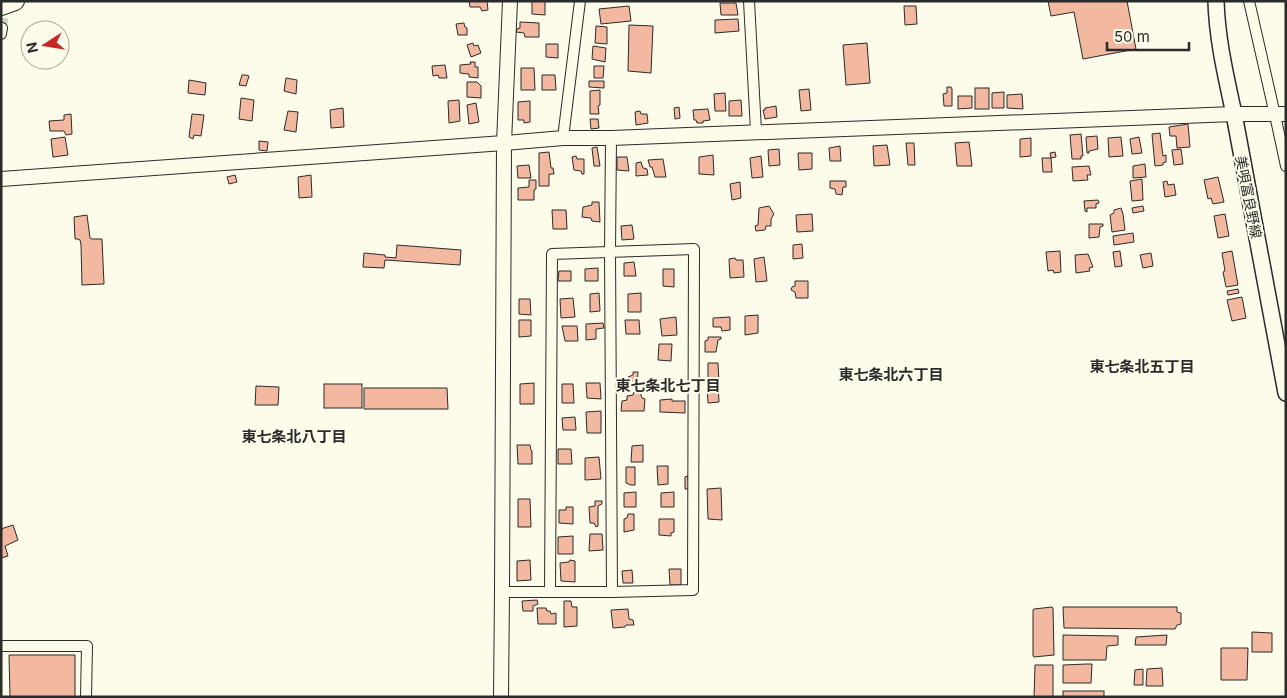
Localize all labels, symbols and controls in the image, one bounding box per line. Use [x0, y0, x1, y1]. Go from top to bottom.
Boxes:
north arrow [20, 20, 70, 70]
scale bar [1107, 20, 1190, 52]
text: 50 m [1114, 27, 1150, 46]
text: N [22, 41, 41, 55]
street label: 美唄富良野線 [1233, 154, 1265, 240]
district label: 東七条北五丁目 [1089, 357, 1195, 376]
district label: 東七条北六丁目 [838, 365, 944, 384]
district label: 東七条北七丁目 [615, 376, 721, 395]
district label: 東七条北八丁目 [241, 427, 347, 446]

